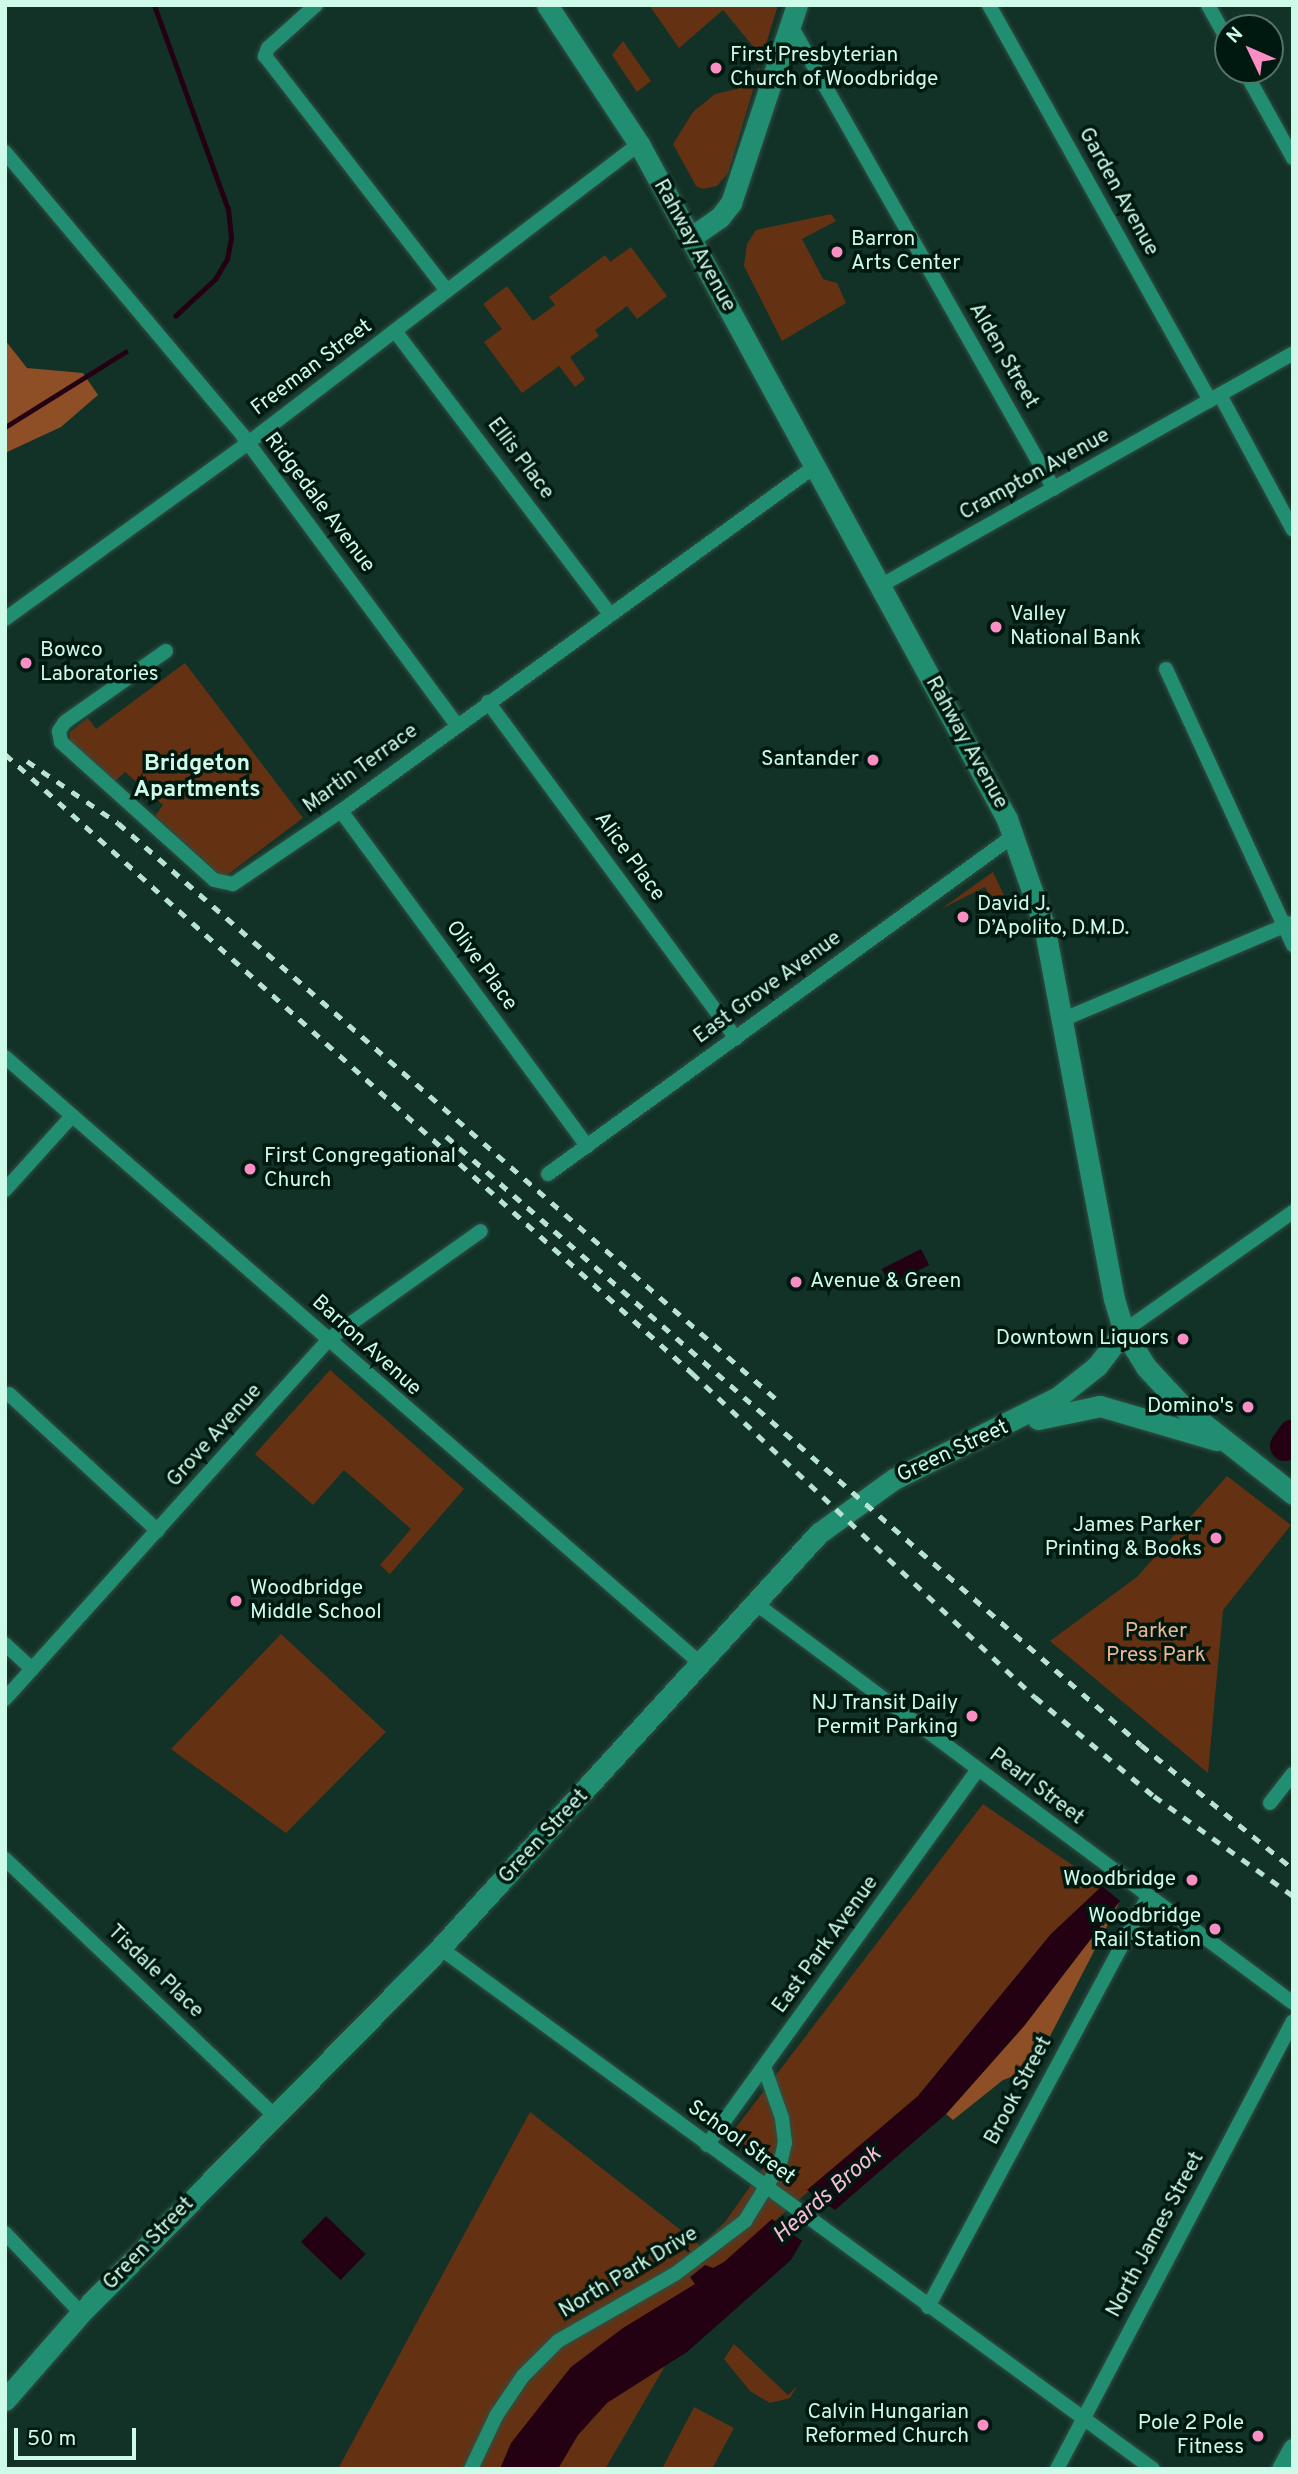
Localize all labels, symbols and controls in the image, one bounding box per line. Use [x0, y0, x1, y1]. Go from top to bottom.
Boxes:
north arrow [1214, 14, 1284, 84]
text: N [1222, 23, 1249, 49]
place label: First Presbyterian Church of Woodbridge [730, 43, 939, 93]
marker: First Presbyterian Church of Woodbridge [708, 60, 724, 76]
street label: Garden Avenue [1072, 123, 1164, 261]
street label: Rahway Avenue [647, 175, 741, 317]
place label: Barron Arts Center [851, 227, 960, 277]
marker: Barron Arts Center [829, 244, 845, 260]
street label: Alden Street [963, 299, 1043, 413]
street label: Freeman Street [247, 314, 377, 422]
street label: Ellis Place [481, 413, 559, 505]
street label: Crampton Avenue [955, 423, 1115, 527]
street label: Ridgedale Avenue [258, 428, 380, 578]
place label: Valley National Bank [1010, 602, 1141, 652]
marker: Valley National Bank [988, 619, 1004, 635]
place label: Bowco Laboratories [40, 638, 159, 688]
marker: Bowco Laboratories [18, 655, 34, 671]
street label: Rahway Avenue [919, 672, 1013, 814]
street label: Martin Terrace [298, 719, 424, 819]
place label: Santander [761, 747, 859, 773]
district label: Bridgeton Apartments [133, 751, 261, 805]
marker: Santander [865, 752, 881, 768]
street label: Alice Place [588, 808, 670, 906]
place label: David J. D’Apolito, D.M.D. [977, 892, 1129, 942]
marker: David J. D’Apolito, D.M.D. [955, 909, 971, 925]
street label: Olive Place [440, 916, 522, 1016]
street label: East Grove Avenue [689, 926, 847, 1050]
place label: First Congregational Church [264, 1144, 456, 1194]
marker: First Congregational Church [242, 1161, 258, 1177]
place label: Avenue & Green [810, 1269, 961, 1295]
marker: Avenue & Green [788, 1274, 804, 1290]
street label: Barron Avenue [306, 1290, 426, 1402]
place label: Downtown Liquors [996, 1326, 1169, 1352]
marker: Downtown Liquors [1175, 1331, 1191, 1347]
street label: Grove Avenue [162, 1379, 268, 1493]
place label: Domino's [1147, 1394, 1234, 1420]
marker: Domino's [1240, 1399, 1256, 1415]
street label: Green Street [893, 1415, 1013, 1489]
place label: James Parker Printing & Books [1045, 1513, 1202, 1563]
marker: James Parker Printing & Books [1208, 1530, 1224, 1546]
place label: Woodbridge Middle School [250, 1576, 382, 1626]
marker: Woodbridge Middle School [228, 1593, 244, 1609]
park label: Parker Press Park [1106, 1619, 1206, 1669]
place label: NJ Transit Daily Permit Parking [811, 1691, 958, 1741]
marker: NJ Transit Daily Permit Parking [964, 1708, 980, 1724]
street label: Pearl Street [984, 1743, 1088, 1831]
street label: Green Street [494, 1785, 594, 1889]
place label: Woodbridge [1063, 1867, 1176, 1893]
marker: Woodbridge [1182, 1870, 1202, 1890]
street label: East Park Avenue [767, 1871, 885, 2019]
place label: Woodbridge Rail Station [1088, 1904, 1201, 1954]
street label: Tisdale Place [102, 1920, 208, 2024]
marker: Woodbridge Rail Station [1207, 1921, 1223, 1937]
street label: Brook Street [980, 2032, 1058, 2150]
street label: School Street [682, 2096, 800, 2190]
water label: Heards Brook [768, 2142, 888, 2250]
street label: North James Street [1102, 2148, 1210, 2322]
street label: Green Street [98, 2192, 200, 2296]
street label: North Park Drive [555, 2222, 703, 2324]
place label: Calvin Hungarian Reformed Church [805, 2400, 969, 2450]
place label: Pole 2 Pole Fitness [1138, 2411, 1244, 2461]
scale bar [18, 2414, 140, 2458]
marker: Calvin Hungarian Reformed Church [975, 2417, 991, 2433]
text: 50 m [27, 2426, 76, 2453]
marker: Pole 2 Pole Fitness [1250, 2428, 1266, 2444]

